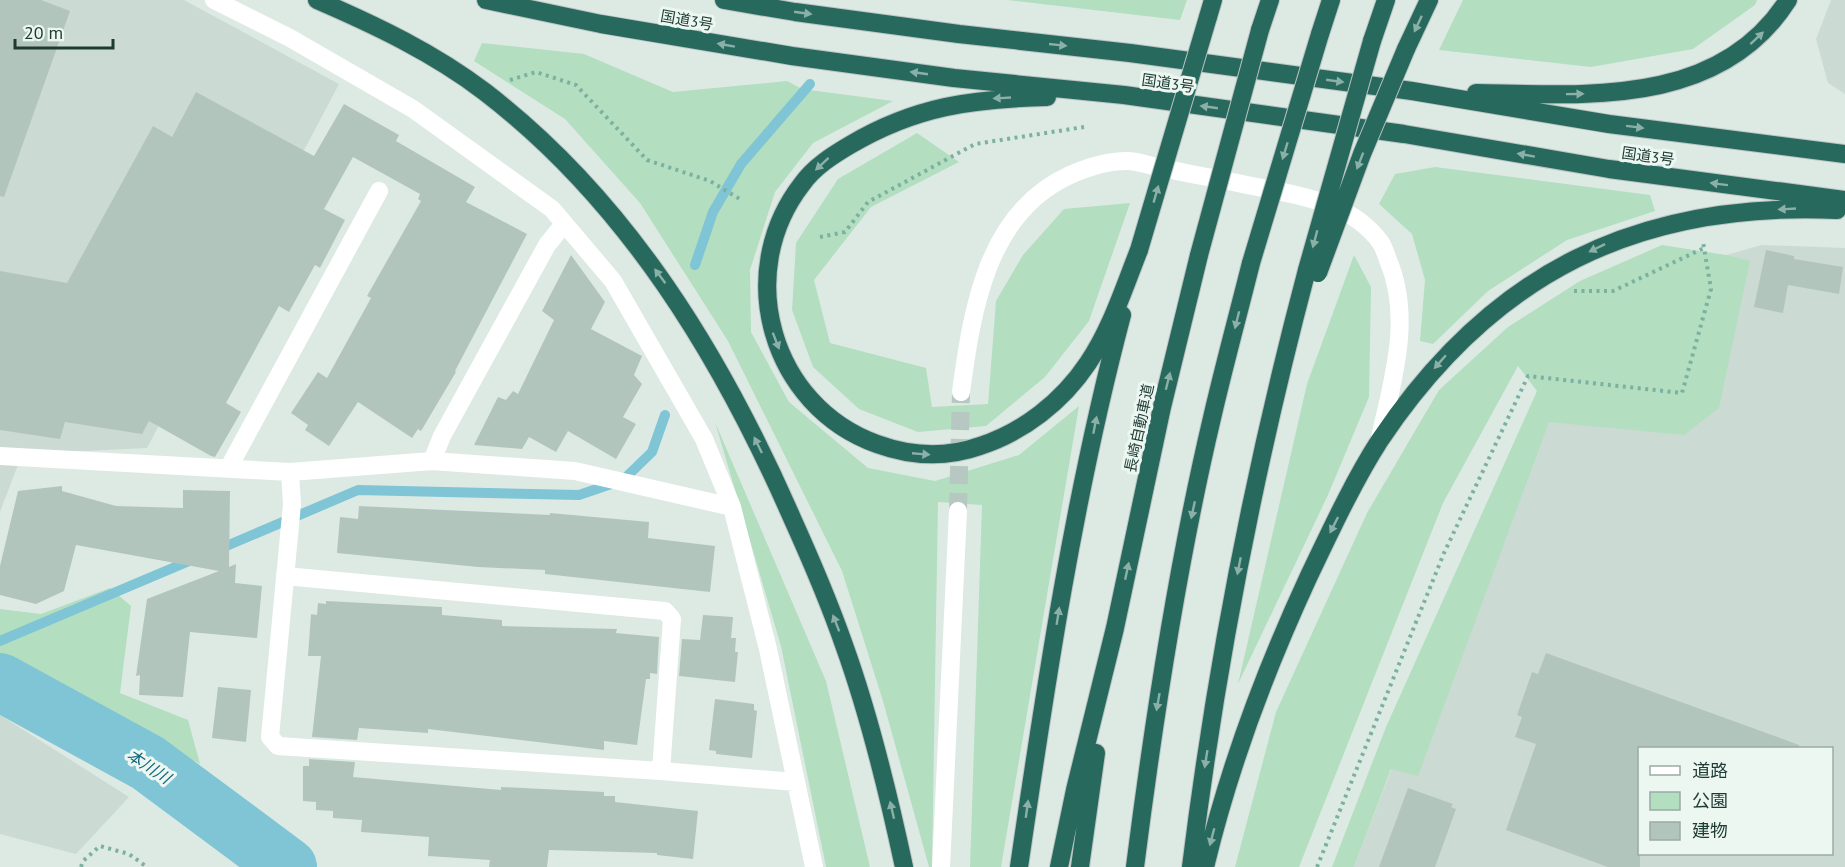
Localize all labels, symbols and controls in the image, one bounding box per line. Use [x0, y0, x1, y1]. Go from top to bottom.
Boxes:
street label: 国道3号 [659, 6, 715, 34]
one-way arrow [793, 8, 812, 17]
scale bar [15, 12, 112, 50]
one-way arrow [1413, 16, 1422, 33]
text: 20 m [24, 21, 63, 44]
one-way arrow [1749, 32, 1764, 45]
one-way arrow [717, 40, 736, 49]
one-way arrow [1049, 41, 1068, 50]
one-way arrow [910, 68, 929, 78]
street label: 国道3号 [1140, 70, 1196, 96]
one-way arrow [1326, 76, 1345, 86]
one-way arrow [1566, 89, 1585, 99]
one-way arrow [993, 94, 1012, 103]
one-way arrow [1199, 102, 1218, 111]
one-way arrow [1626, 122, 1645, 132]
one-way arrow [1280, 142, 1289, 160]
street label: 国道3号 [1620, 143, 1676, 169]
one-way arrow [1517, 150, 1536, 159]
one-way arrow [1355, 152, 1364, 170]
one-way arrow [815, 157, 830, 171]
one-way arrow [1710, 179, 1729, 188]
one-way arrow [1152, 185, 1161, 203]
one-way arrow [1777, 205, 1796, 214]
one-way arrow [1310, 230, 1319, 248]
one-way arrow [1588, 243, 1605, 253]
one-way arrow [654, 269, 666, 284]
one-way arrow [1231, 311, 1241, 329]
one-way arrow [772, 332, 781, 350]
one-way arrow [1434, 354, 1447, 369]
one-way arrow [1164, 371, 1174, 390]
street label: 長崎自動車道 [1120, 382, 1158, 474]
one-way arrow [1091, 415, 1100, 434]
one-way arrow [753, 436, 763, 453]
one-way arrow [911, 449, 930, 459]
one-way arrow [1188, 501, 1197, 520]
one-way arrow [1330, 516, 1340, 534]
one-way arrow [1234, 557, 1243, 576]
one-way arrow [1123, 561, 1132, 580]
one-way arrow [1053, 607, 1062, 626]
one-way arrow [831, 614, 840, 632]
one-way arrow [1153, 693, 1162, 712]
water label: 本川川 [123, 745, 176, 789]
legend [1638, 747, 1833, 855]
one-way arrow [1202, 749, 1211, 768]
text: 道路 [1692, 759, 1728, 782]
text: 公園 [1692, 789, 1728, 812]
one-way arrow [1023, 799, 1032, 818]
one-way arrow [886, 801, 896, 819]
text: 建物 [1692, 819, 1728, 842]
one-way arrow [1207, 828, 1217, 846]

